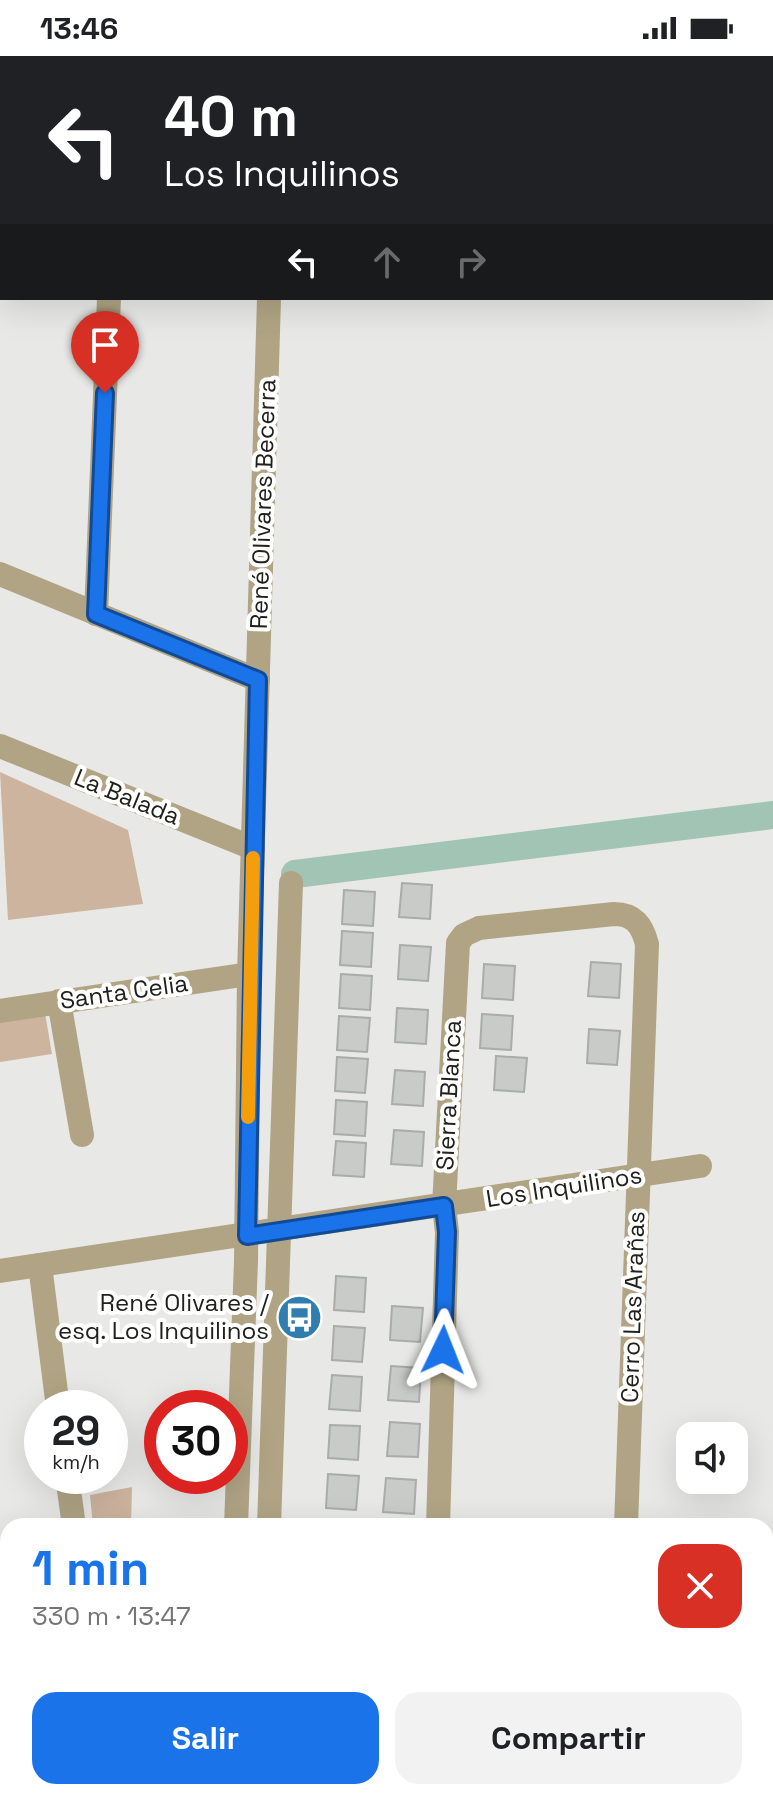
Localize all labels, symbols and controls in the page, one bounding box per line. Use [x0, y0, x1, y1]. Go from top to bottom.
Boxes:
text: 13:46 [40, 9, 118, 48]
text: 40 m [164, 81, 298, 152]
icon: left [32, 88, 136, 192]
text: Los Inquilinos [164, 151, 400, 197]
icon: left [281, 240, 325, 284]
icon: ahead [365, 240, 409, 284]
icon: right [449, 240, 493, 284]
pin [71, 311, 139, 393]
icon: arrive [83, 323, 127, 367]
street label: René Olivares Becerra [243, 378, 282, 630]
street label: La Balada [70, 761, 185, 832]
street label: Santa Celia [58, 967, 190, 1016]
street label: Sierra Blanca [429, 1019, 468, 1171]
street label: Los Inquilinos [484, 1159, 644, 1214]
street label: Cerro Las Arañas [614, 1210, 651, 1404]
place label: René Olivares / esq. Los Inquilinos [58, 1287, 269, 1346]
bus stop icon: René Olivares / esq. Los Inquilinos [276, 1293, 324, 1341]
position arrow [401, 1308, 485, 1392]
speed limit sign: 30 [144, 1390, 248, 1494]
text: 29 [52, 1406, 100, 1457]
map controls [676, 1422, 748, 1494]
button: sound [676, 1422, 748, 1494]
text: km/h [52, 1449, 100, 1475]
text: 1 min [32, 1538, 149, 1599]
button: close [658, 1544, 742, 1628]
text: 330 m · 13:47 [32, 1599, 191, 1633]
button: Salir [32, 1692, 379, 1784]
button: Compartir [395, 1692, 742, 1784]

